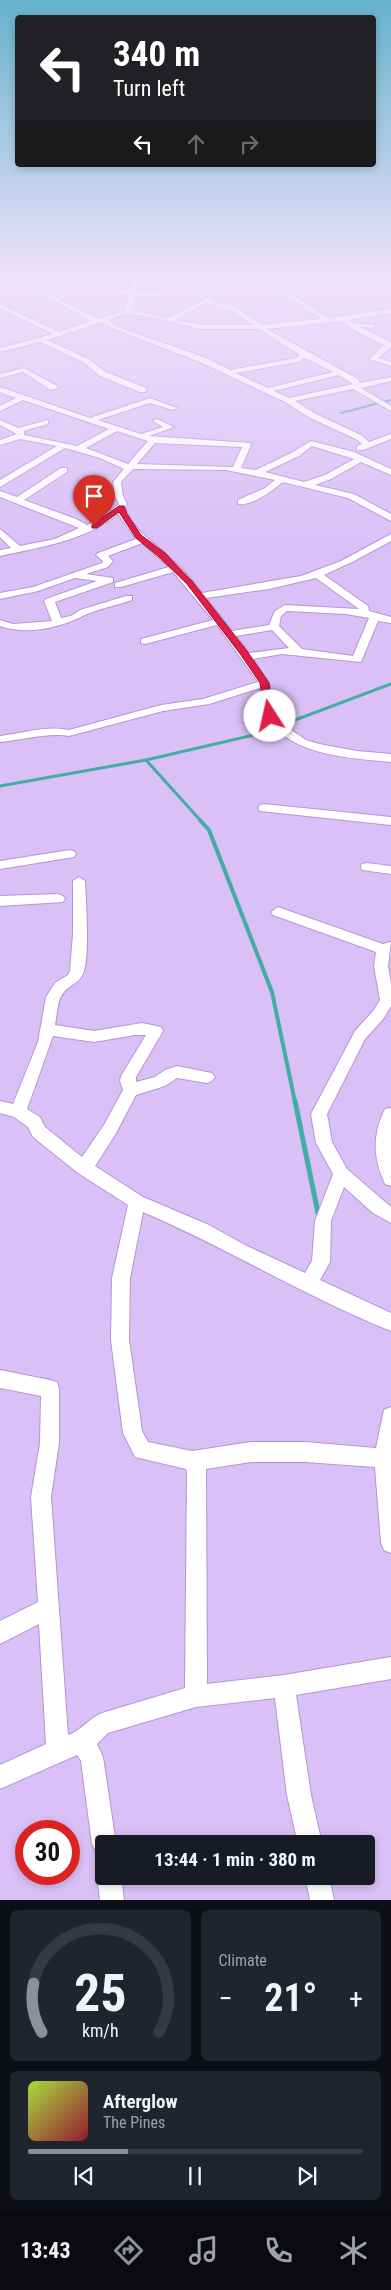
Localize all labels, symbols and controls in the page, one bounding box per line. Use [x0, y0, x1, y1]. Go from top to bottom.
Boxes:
text: 340 m [113, 34, 200, 75]
icon: left [30, 35, 95, 100]
text: Turn left [113, 76, 185, 101]
icon: left [129, 130, 157, 158]
icon: ahead [182, 130, 210, 158]
icon: right [235, 130, 263, 158]
pin [73, 475, 115, 526]
icon: arrive [80, 482, 108, 510]
position arrow [243, 689, 295, 741]
speed limit sign: 30 [15, 1820, 80, 1885]
text: 13:44 · 1 min · 380 m [154, 1848, 316, 1871]
text: Climate [219, 1951, 267, 1970]
text: 25 [74, 1963, 127, 2024]
text: 21° [264, 1976, 317, 2020]
text: − [219, 1982, 233, 2015]
text: + [349, 1982, 363, 2015]
text: km/h [82, 2020, 119, 2041]
text: Afterglow [103, 2090, 177, 2113]
text: The Pines [103, 2113, 165, 2132]
icon: previous [70, 2162, 98, 2190]
icon: pause [181, 2162, 209, 2190]
icon: next [293, 2162, 321, 2190]
icon: directions [111, 2233, 146, 2268]
icon: music [186, 2233, 221, 2268]
icon: phone [261, 2233, 296, 2268]
icon: climate [336, 2233, 371, 2268]
text: 13:43 [20, 2238, 71, 2263]

